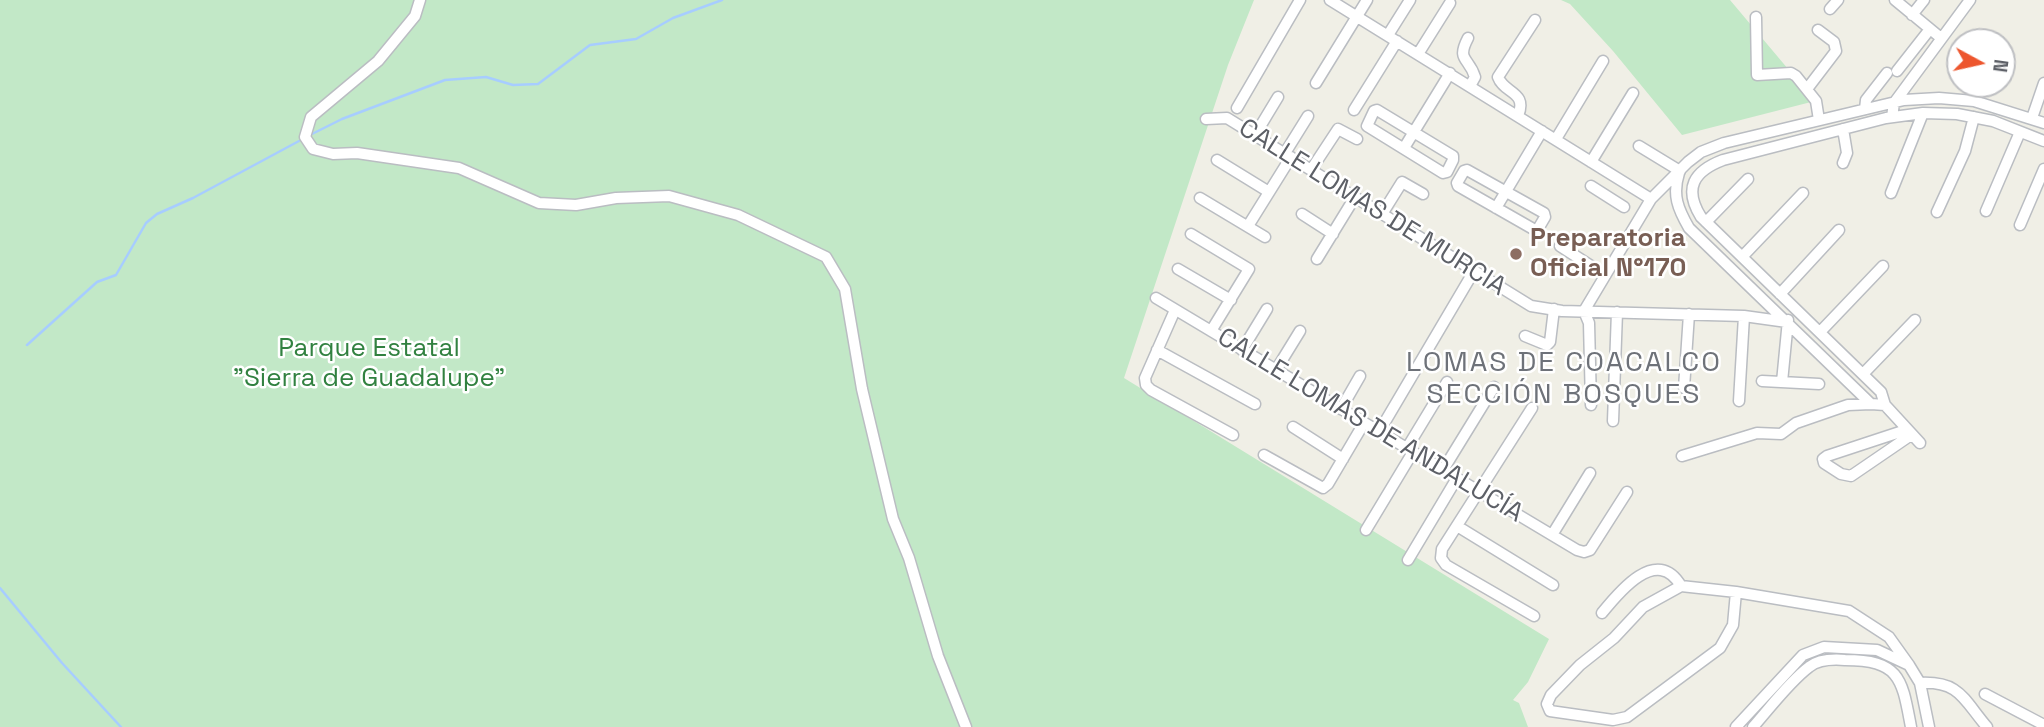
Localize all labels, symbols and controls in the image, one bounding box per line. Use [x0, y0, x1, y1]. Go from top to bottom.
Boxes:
north arrow [1946, 28, 2016, 98]
text: N [1987, 58, 2014, 74]
street label: CALLE LOMAS DE MURCIA [1233, 113, 1511, 303]
place label: Preparatoria Oficial N°170 [1530, 223, 1686, 284]
marker: Preparatoria Oficial N°170 [1508, 246, 1524, 262]
street label: CALLE LOMAS DE ANDALUCÍA [1211, 322, 1529, 530]
park label: Parque Estatal "Sierra de Guadalupe" [233, 333, 505, 394]
district label: LOMAS DE COACALCO SECCIÓN BOSQUES [1408, 346, 1720, 412]

